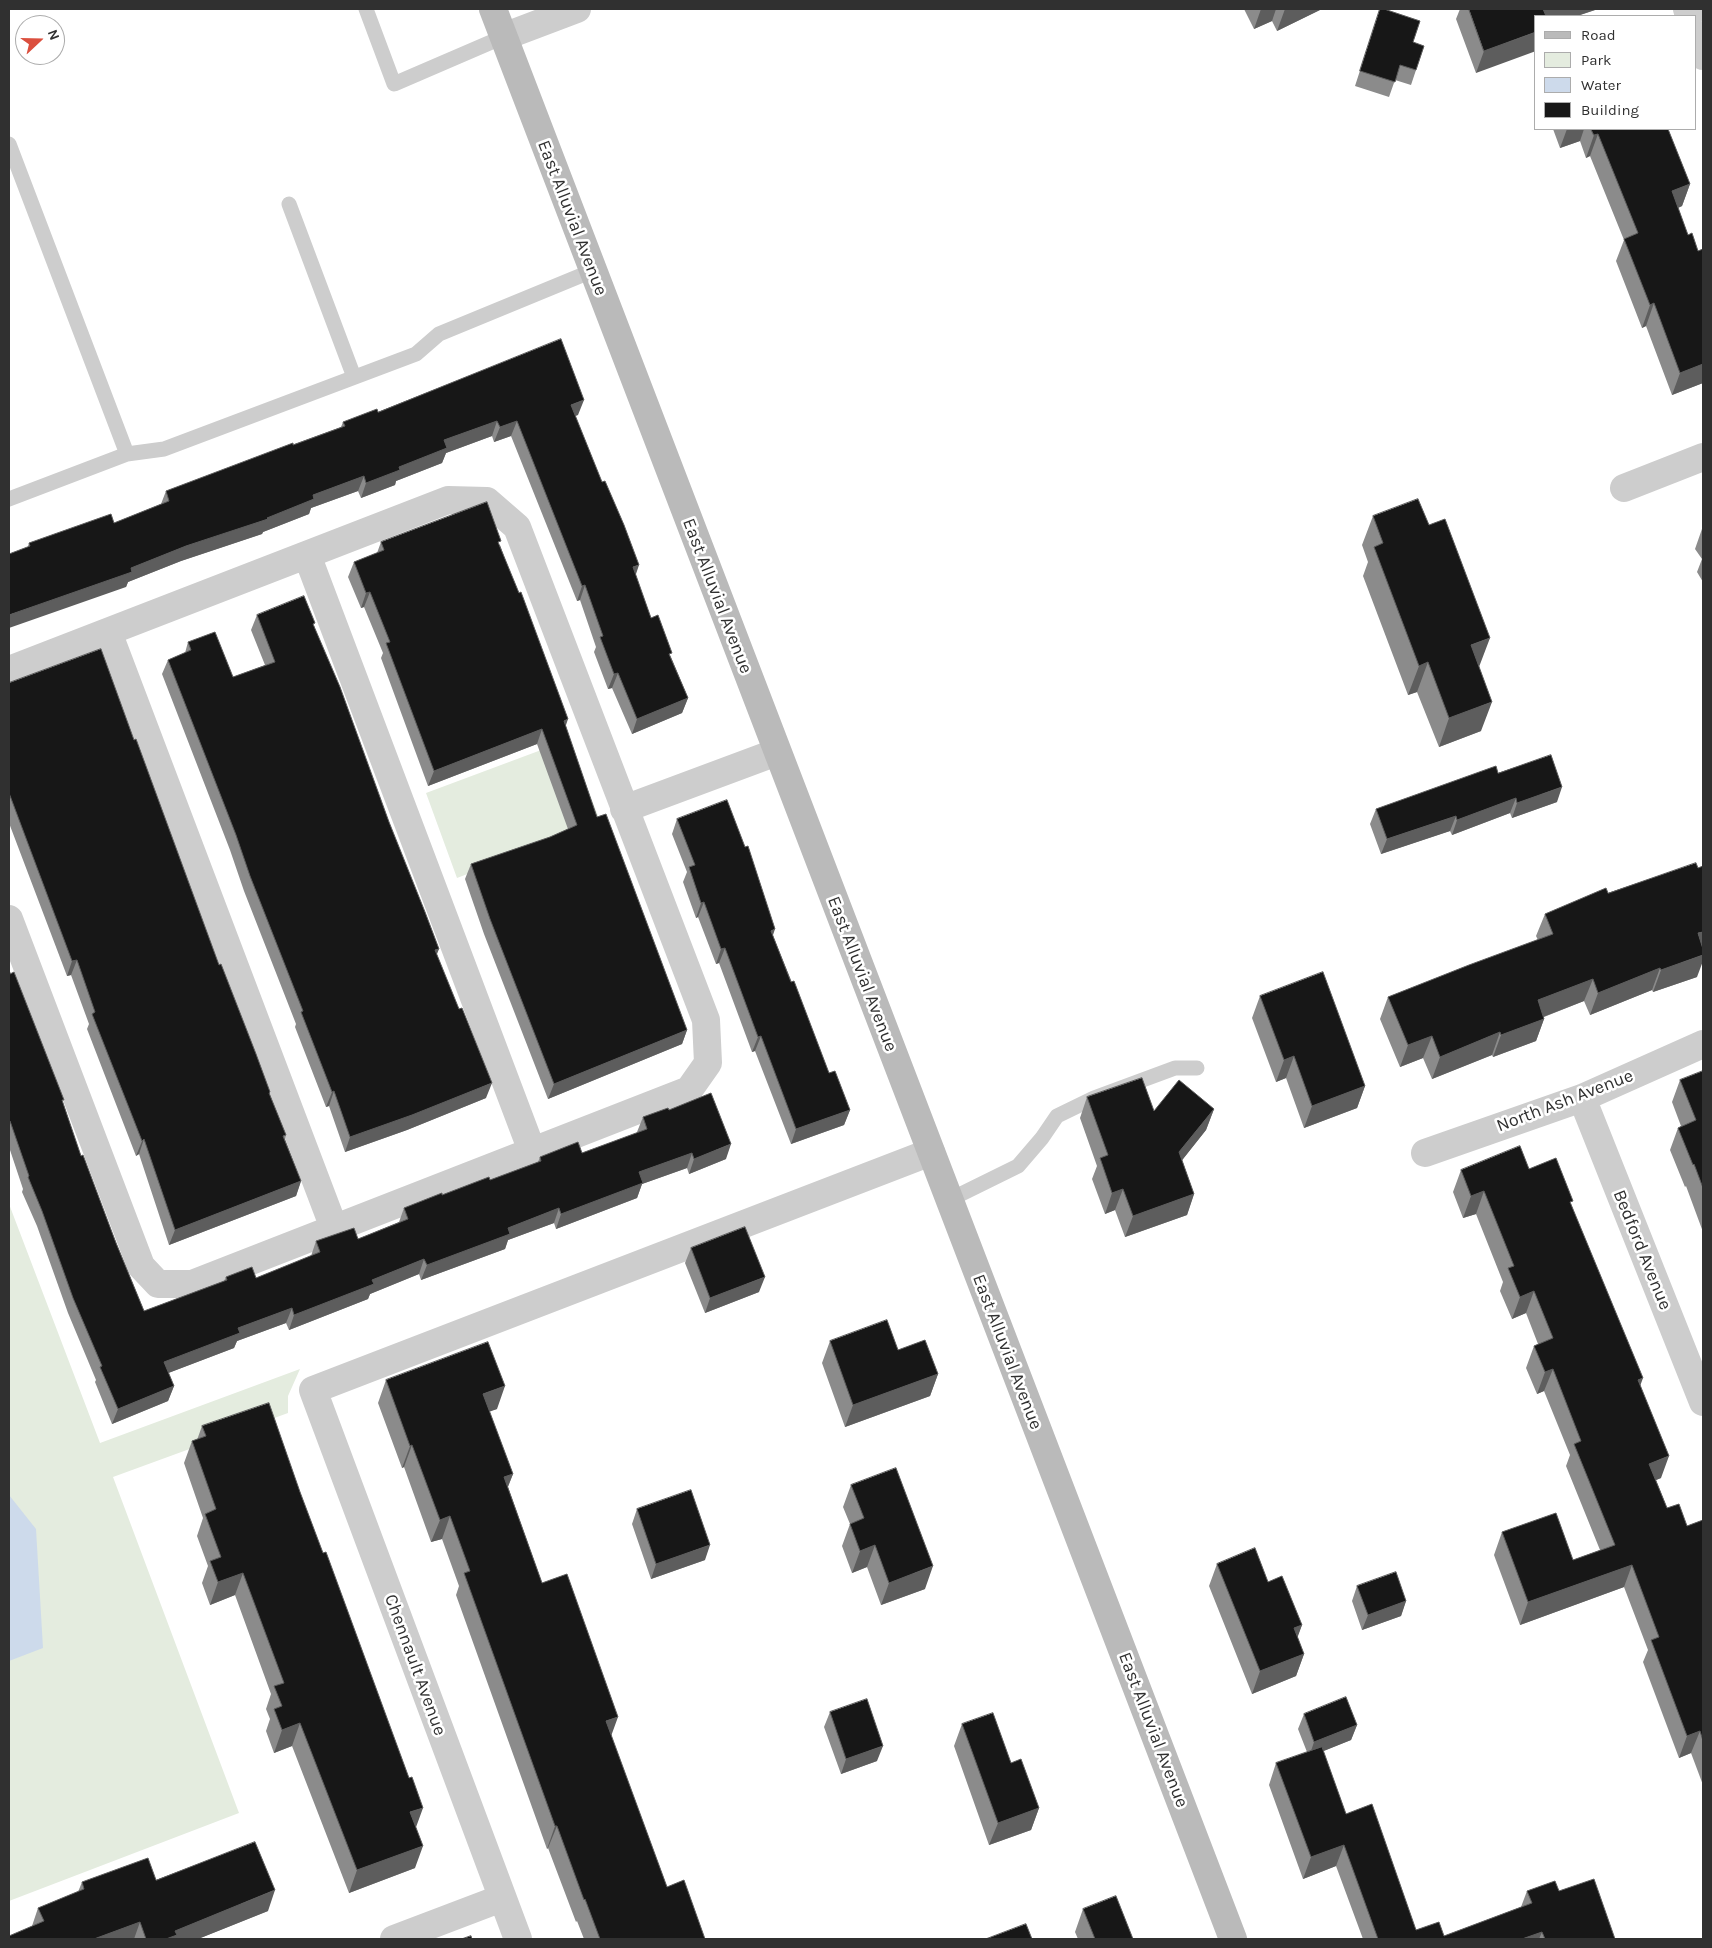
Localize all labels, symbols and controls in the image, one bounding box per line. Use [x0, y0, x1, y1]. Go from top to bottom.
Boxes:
north arrow [15, 15, 65, 65]
legend [1534, 15, 1697, 130]
text: Road [1581, 26, 1616, 44]
text: N [44, 27, 63, 43]
text: Park [1581, 51, 1611, 69]
text: Water [1581, 76, 1621, 94]
text: Building [1581, 101, 1639, 119]
street label: East Alluvial Avenue [532, 137, 612, 299]
street label: East Alluvial Avenue [677, 515, 757, 677]
street label: East Alluvial Avenue [822, 893, 902, 1055]
street label: North Ash Avenue [1494, 1065, 1636, 1137]
street label: Bedford Avenue [1608, 1187, 1676, 1313]
street label: East Alluvial Avenue [967, 1271, 1047, 1433]
street label: Chennault Avenue [379, 1591, 451, 1739]
street label: East Alluvial Avenue [1113, 1649, 1193, 1811]

